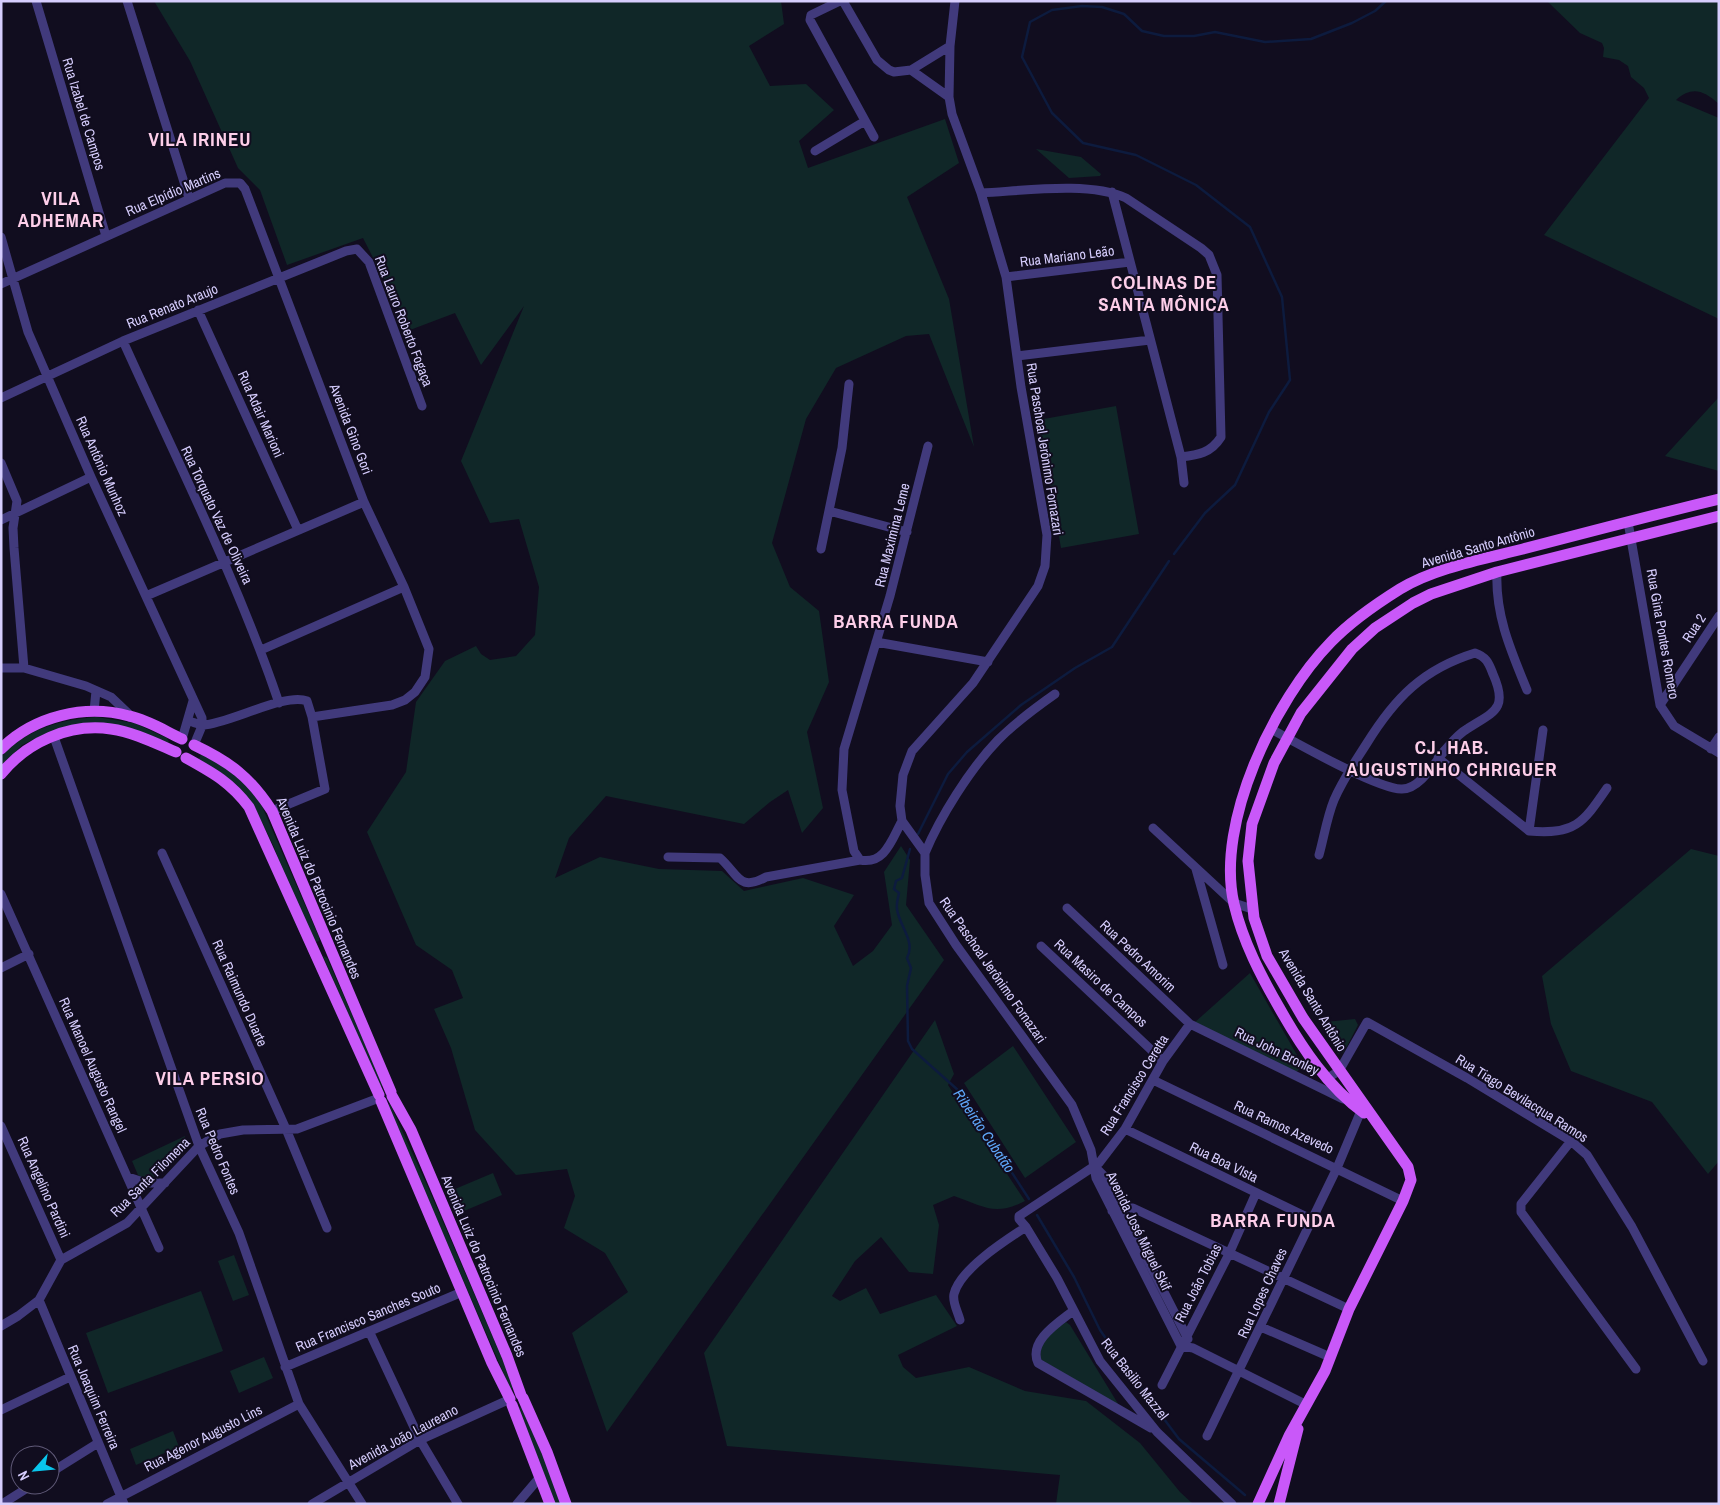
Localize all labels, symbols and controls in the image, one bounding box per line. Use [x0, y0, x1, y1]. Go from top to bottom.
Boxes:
street label: Rua Izabel de Campos [58, 56, 110, 173]
district label: VILA IRINEU [148, 126, 252, 152]
street label: Rua Elpídio Martins [123, 164, 223, 220]
district label: VILA ADHEMAR [18, 185, 104, 233]
street label: Rua Mariano Leão [1019, 241, 1115, 271]
street label: Rua Lauro Roberto Fogaça [371, 253, 437, 389]
district label: COLINAS DE SANTA MÔNICA [1098, 269, 1230, 317]
street label: Rua Renato Araujo [124, 279, 220, 333]
street label: Rua Paschoal Jerônimo Fornazari [1022, 362, 1068, 536]
street label: Rua Adair Marioni [234, 368, 288, 460]
street label: Avenida Gino Gori [325, 380, 377, 477]
street label: Rua Antônio Munhoz [72, 413, 132, 519]
street label: Rua Torquato Vaz de Oliveira [177, 443, 257, 587]
street label: Rua Maximina Leme [870, 481, 914, 589]
street label: Avenida Santo Antônio [1418, 522, 1537, 572]
street label: Rua Gina Pontes Romero [1643, 567, 1683, 701]
district label: BARRA FUNDA [833, 608, 959, 634]
street label: Rua 2 [1678, 610, 1710, 646]
district label: CJ. HAB. AUGUSTINHO CHRIGUER [1346, 734, 1558, 782]
street label: Avenida Luiz do Patrocinio Fernandes [272, 793, 366, 982]
street label: Rua Paschoal Jerônimo Fornazari [936, 893, 1050, 1047]
street label: Rua Pedro Amorim [1096, 916, 1180, 996]
street label: Rua Masiro de Campos [1051, 935, 1152, 1031]
street label: Rua Raimundo Duarte [208, 937, 272, 1049]
street label: Avenida Santo Antônio [1275, 944, 1351, 1055]
street label: Rua Manoel Augusto Rangel [55, 995, 131, 1135]
street label: Rua John Bronley [1232, 1023, 1322, 1079]
street label: Rua Francisco Ceretta [1096, 1031, 1173, 1139]
street label: Rua Tiago Bevilacqua Ramos [1452, 1050, 1592, 1146]
district label: VILA PERSIO [155, 1065, 265, 1091]
water label: Ribeirão Cubatão [949, 1085, 1020, 1177]
street label: Rua Ramos Azevedo [1231, 1096, 1337, 1158]
street label: Rua Pedro Fontes [192, 1105, 244, 1197]
street label: Rua Angelino Pardini [14, 1133, 74, 1241]
street label: Rua Santa Filomena [106, 1133, 194, 1221]
street label: Rua Boa VIsta [1187, 1138, 1262, 1187]
street label: Avenida José Miguel Skif [1102, 1168, 1176, 1294]
street label: Avenida Luiz do Patrocinio Fernandes [437, 1171, 531, 1360]
district label: BARRA FUNDA [1210, 1207, 1336, 1233]
street label: Rua João Tobias [1170, 1240, 1226, 1325]
street label: Rua Lopes Chaves [1233, 1245, 1291, 1341]
street label: Rua Francisco Sanches Souto [293, 1278, 443, 1356]
street label: Rua Basilio Mazzel [1097, 1334, 1173, 1424]
street label: Rua Joaquim Ferreira [64, 1342, 124, 1453]
street label: Rua Agenor Augusto Lins [141, 1400, 265, 1476]
street label: Avenida João Laureano [344, 1400, 461, 1474]
north arrow [10, 1445, 60, 1495]
text: N [14, 1468, 33, 1484]

